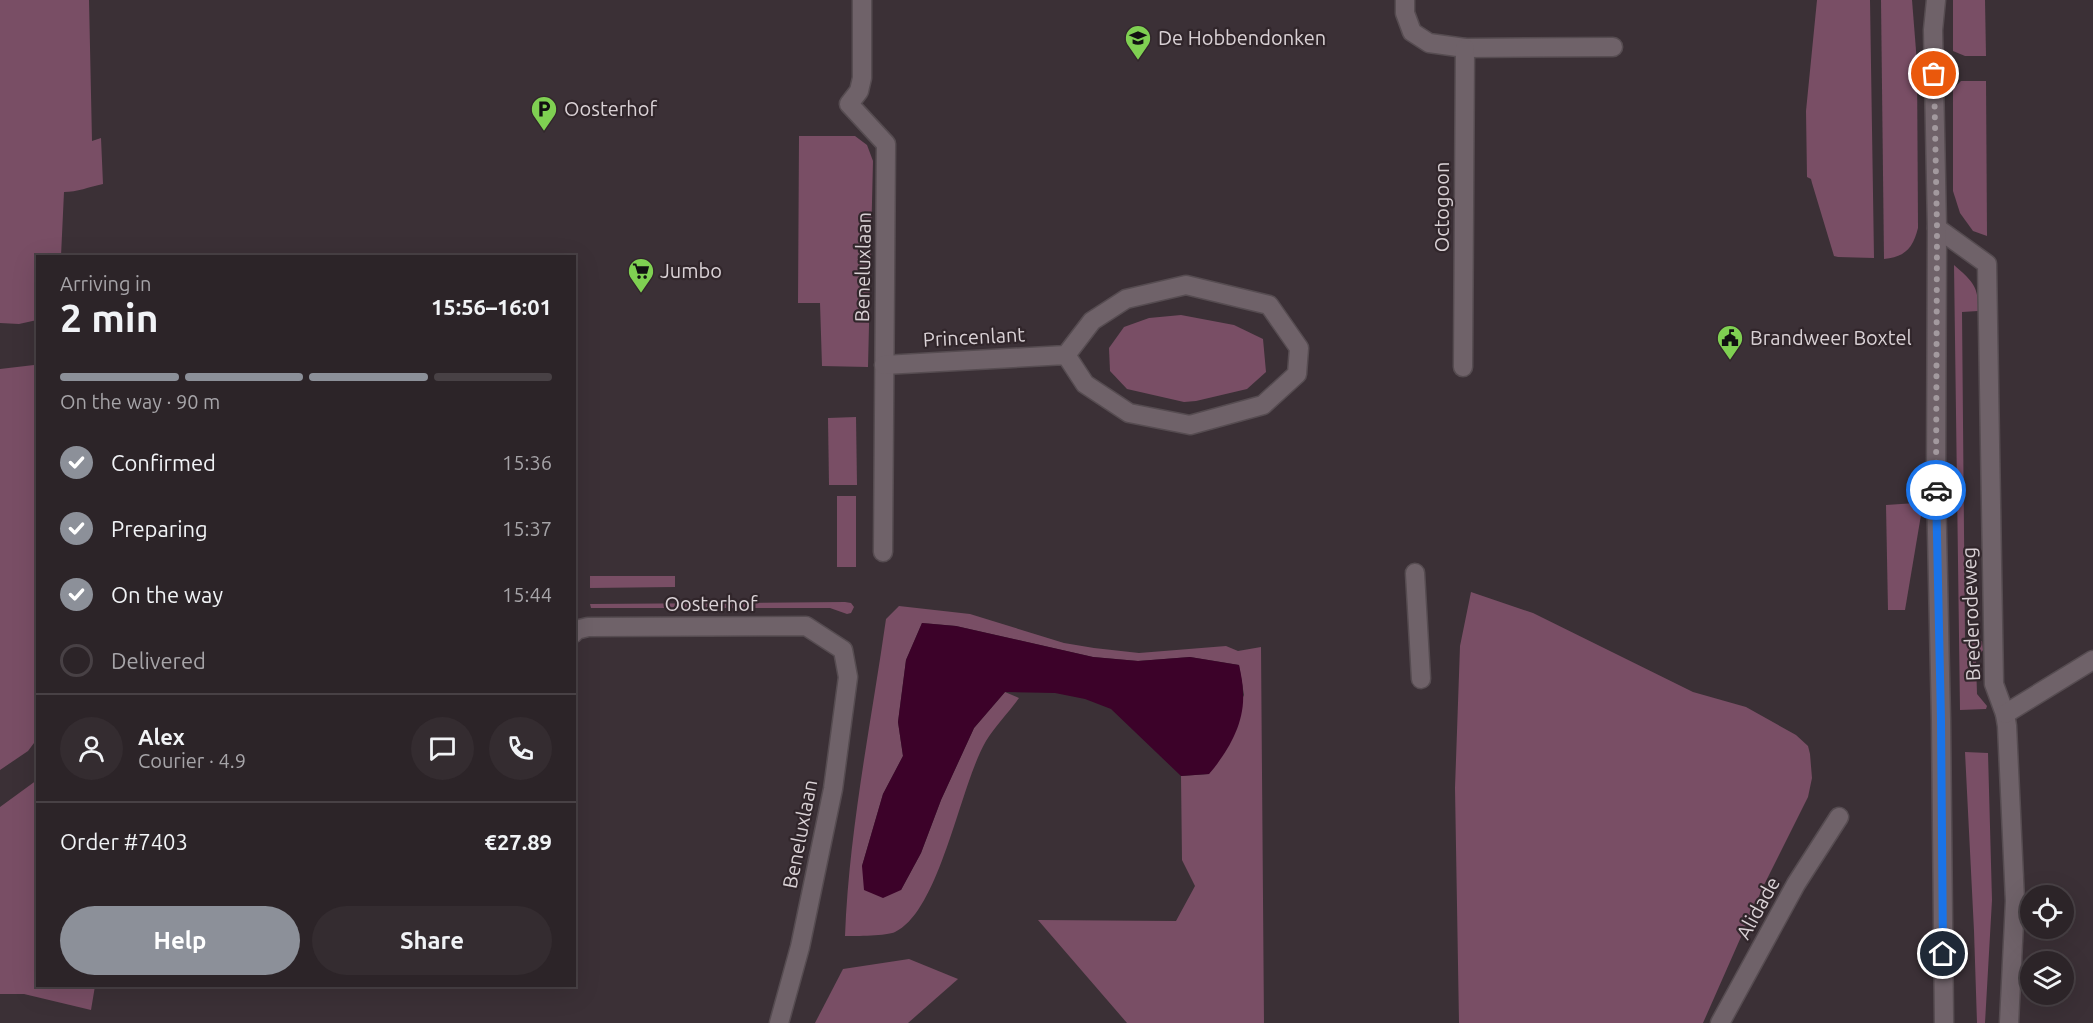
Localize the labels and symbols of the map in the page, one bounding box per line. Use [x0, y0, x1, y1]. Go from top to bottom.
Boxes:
school or university icon: De Hobbendonken [1123, 23, 1153, 61]
place label: De Hobbendonken [1158, 26, 1326, 49]
pin [1908, 48, 1959, 99]
parking icon: Oosterhof [529, 94, 559, 132]
place label: Oosterhof [564, 97, 657, 120]
street label: Octogoon [1430, 162, 1453, 252]
street label: Beneluxlaan [850, 212, 875, 322]
supermarket icon: Jumbo [626, 256, 656, 294]
place label: Jumbo [660, 259, 722, 282]
street label: Princenlant [922, 322, 1026, 351]
public building icon: Brandweer Boxtel [1715, 323, 1745, 361]
place label: Brandweer Boxtel [1750, 326, 1912, 349]
courier [1906, 460, 1966, 520]
street label: Brederodeweg [1957, 547, 1984, 681]
street label: Oosterhof [664, 592, 758, 615]
street label: Beneluxlaan [778, 778, 821, 890]
street label: Alidade [1731, 873, 1784, 943]
pin [1917, 928, 1968, 979]

